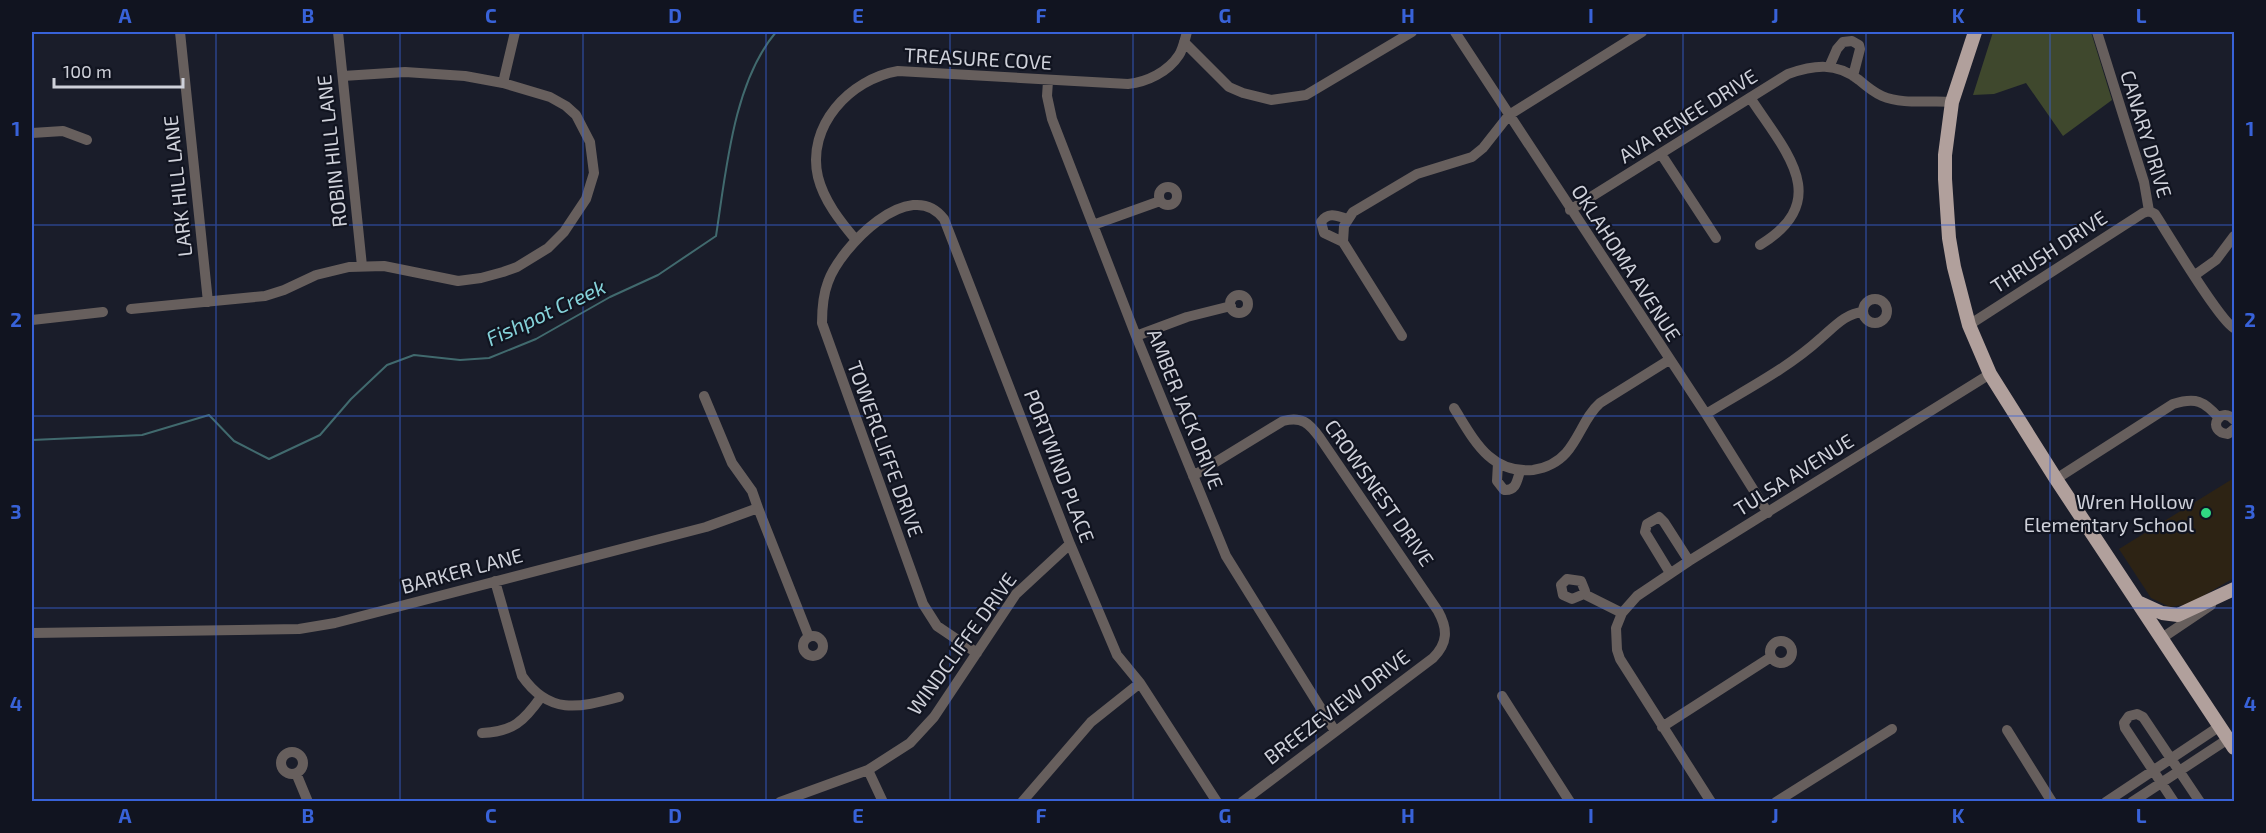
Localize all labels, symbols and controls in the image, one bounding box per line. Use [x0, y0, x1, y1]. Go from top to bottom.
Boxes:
text: A [118, 3, 132, 27]
text: B [302, 3, 314, 27]
text: C [485, 3, 497, 27]
text: D [668, 3, 682, 27]
text: E [852, 3, 864, 27]
text: F [1035, 3, 1047, 27]
text: G [1219, 3, 1231, 27]
text: H [1401, 3, 1415, 27]
text: I [1588, 3, 1594, 27]
text: J [1771, 3, 1779, 27]
text: K [1952, 3, 1965, 27]
text: L [2136, 3, 2147, 27]
street label: TREASURE COVE [904, 42, 1053, 74]
scale bar [54, 51, 183, 89]
text: 100 m [63, 60, 112, 82]
street label: AVA RENEE DRIVE [1614, 63, 1761, 167]
street label: CANARY DRIVE [2116, 67, 2178, 200]
street label: ROBIN HILL LANE [311, 74, 351, 228]
street label: LARK HILL LANE [158, 114, 196, 258]
text: 1 [12, 116, 20, 140]
text: 1 [2246, 116, 2254, 140]
street label: OKLAHOMA AVENUE [1567, 180, 1686, 345]
street label: THRUSH DRIVE [1986, 205, 2111, 298]
water label: Fishpot Creek [482, 273, 609, 350]
text: 2 [10, 307, 22, 331]
text: 2 [2244, 307, 2256, 331]
street label: AMBER JACK DRIVE [1143, 325, 1229, 492]
street label: TOWERCLIFFE DRIVE [843, 357, 929, 540]
street label: PORTWIND PLACE [1020, 386, 1100, 546]
street label: CROWSNEST DRIVE [1320, 414, 1439, 570]
street label: TULSA AVENUE [1729, 428, 1858, 520]
place label: Wren Hollow Elementary School [2024, 489, 2194, 536]
text: 3 [10, 499, 22, 523]
text: 3 [2244, 499, 2256, 523]
marker: Wren Hollow Elementary School [2199, 506, 2213, 520]
street label: BARKER LANE [398, 542, 525, 598]
street label: WINDCLIFFE DRIVE [902, 568, 1021, 719]
street label: BREEZEVIEW DRIVE [1259, 644, 1414, 769]
text: 4 [10, 691, 23, 715]
text: 4 [2244, 691, 2257, 715]
text: A [118, 803, 132, 827]
text: B [302, 803, 314, 827]
text: C [485, 803, 497, 827]
text: D [668, 803, 682, 827]
text: E [852, 803, 864, 827]
text: F [1035, 803, 1047, 827]
text: G [1219, 803, 1231, 827]
text: H [1401, 803, 1415, 827]
text: I [1588, 803, 1594, 827]
text: J [1771, 803, 1779, 827]
text: K [1952, 803, 1965, 827]
text: L [2136, 803, 2147, 827]

